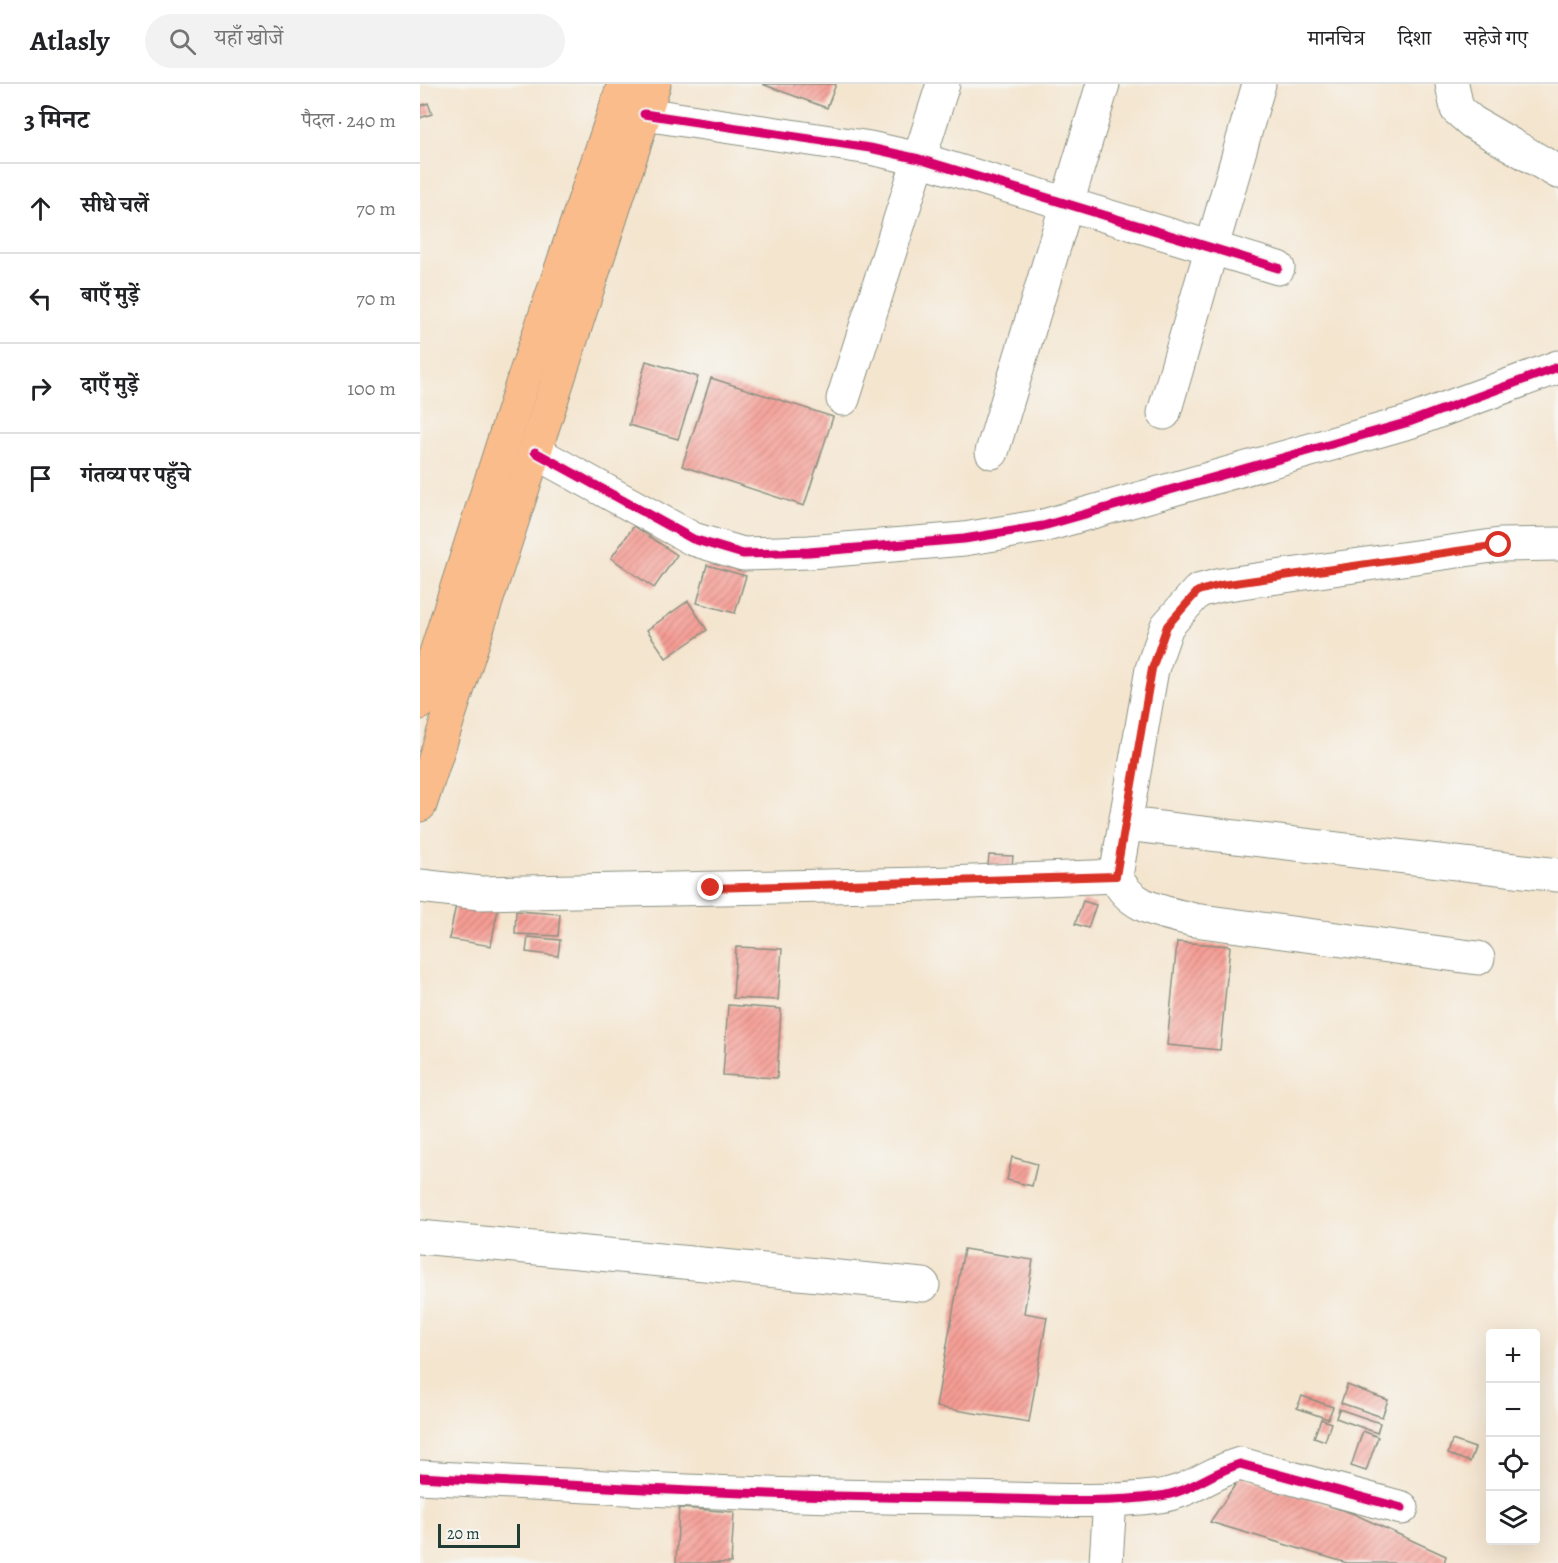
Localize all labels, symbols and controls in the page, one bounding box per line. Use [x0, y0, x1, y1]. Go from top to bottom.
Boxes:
search box [145, 14, 565, 68]
text: Atlasly [30, 22, 109, 60]
text: यहाँ खोजें [214, 23, 283, 53]
text: मानचित्र [1308, 24, 1365, 52]
text: दिशा [1398, 24, 1431, 52]
text: सहेजे गए [1464, 24, 1528, 52]
icon: search [166, 25, 199, 58]
text: 3 मिनट [24, 102, 89, 137]
text: पैदल · 240 m [302, 107, 396, 134]
text: सीधे चलें [81, 190, 149, 220]
icon: ahead [24, 192, 57, 225]
text: 70 m [356, 195, 396, 222]
text: बाएँ मुड़ें [81, 280, 139, 310]
icon: left [24, 282, 57, 315]
text: 70 m [356, 285, 396, 312]
text: दाएँ मुड़ें [81, 370, 139, 400]
icon: right [24, 372, 57, 405]
text: 100 m [347, 375, 396, 402]
text: गंतव्य पर पहुँचे [81, 460, 190, 490]
icon: arrive [24, 462, 57, 495]
route start [1485, 531, 1511, 557]
route end [697, 874, 723, 900]
map controls [1486, 1329, 1540, 1545]
button: + [1486, 1329, 1540, 1383]
button: − [1486, 1383, 1540, 1437]
button: locate [1486, 1437, 1540, 1491]
button: layers [1486, 1491, 1540, 1545]
scale bar [438, 1521, 520, 1548]
text: 20 m [447, 1523, 480, 1545]

